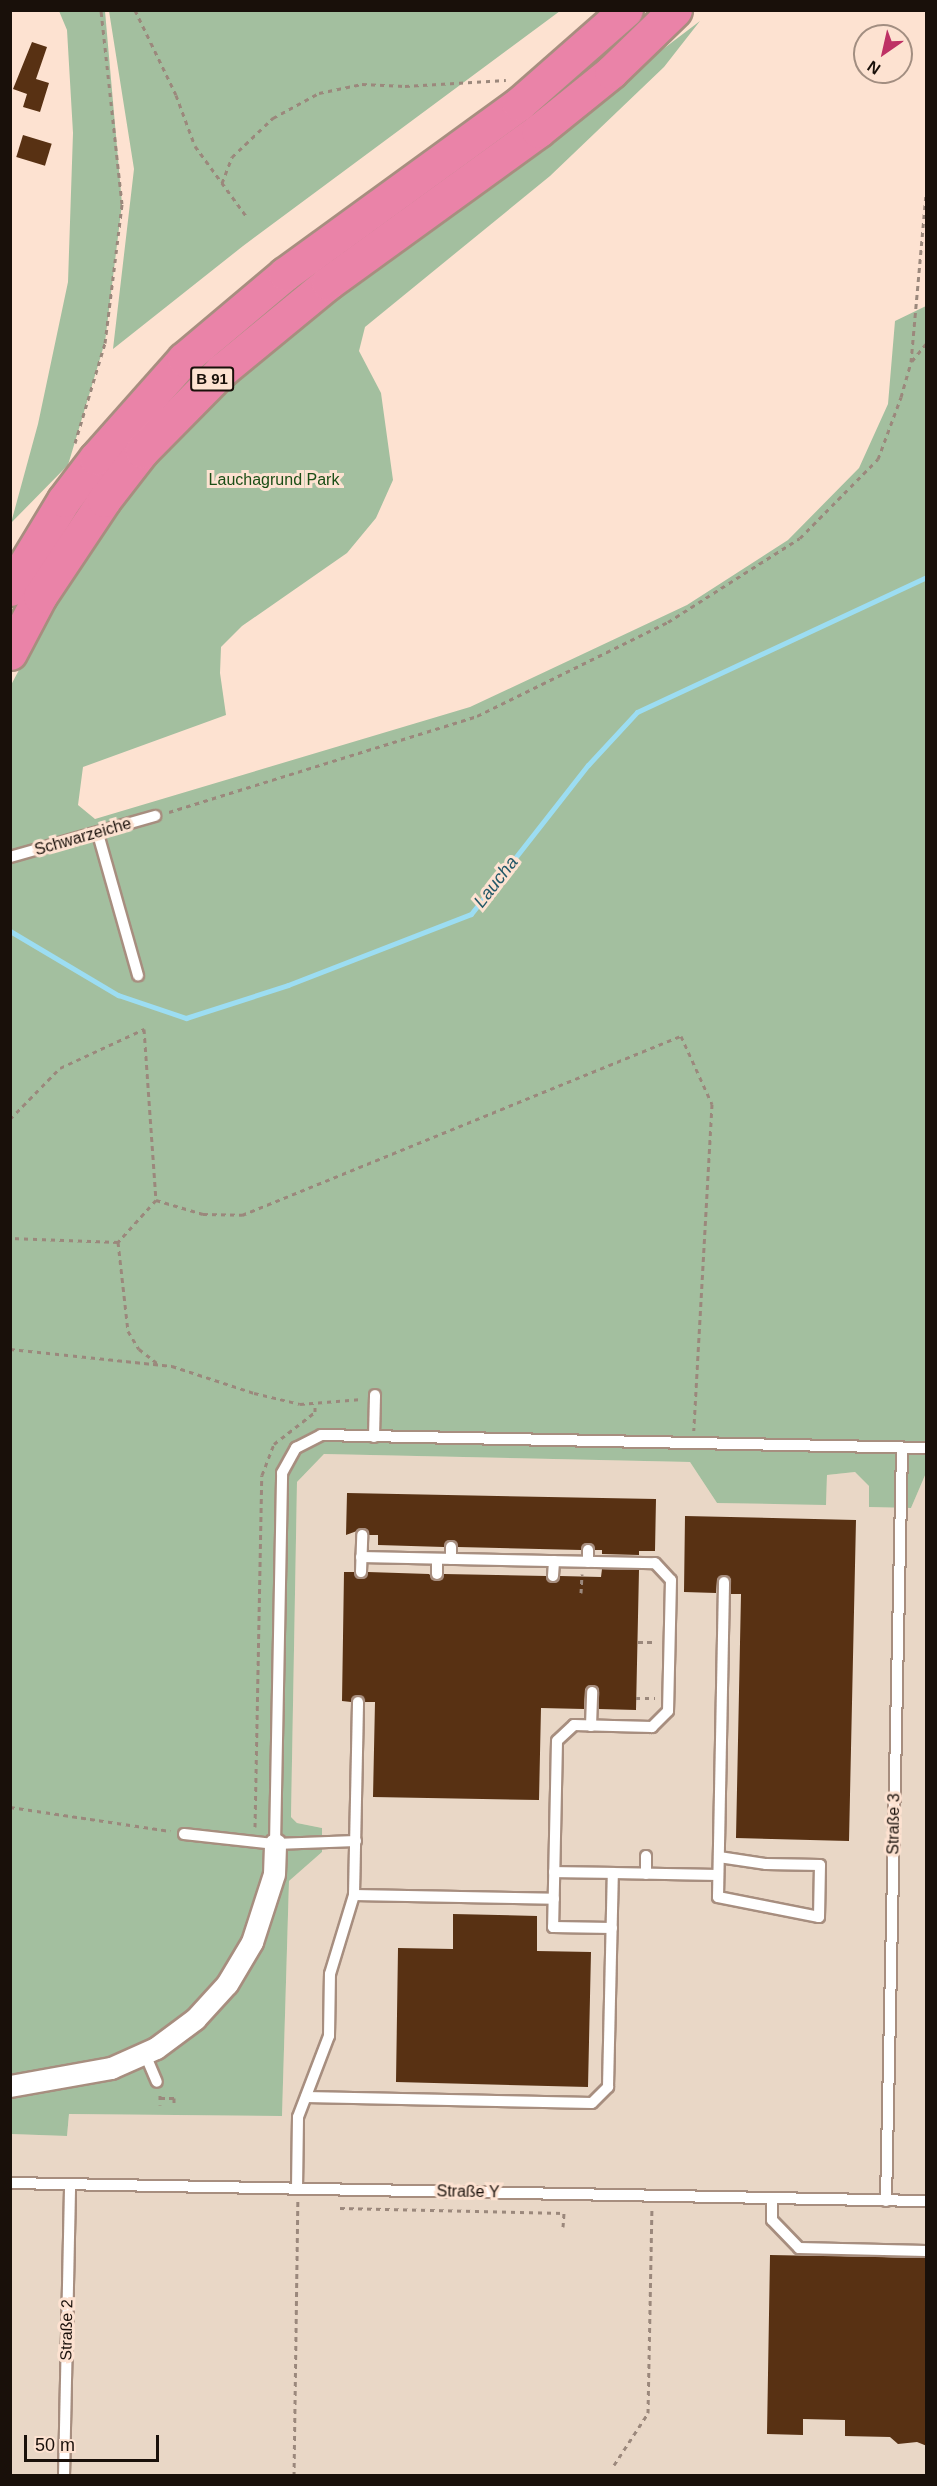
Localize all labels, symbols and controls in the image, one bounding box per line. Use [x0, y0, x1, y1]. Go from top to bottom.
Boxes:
north arrow [853, 24, 913, 84]
text: N [864, 57, 883, 78]
road number: B 91 [190, 367, 234, 391]
park label: Lauchagrund Park [209, 470, 339, 490]
street label: Schwarzeiche [32, 814, 134, 860]
water label: Laucha [469, 852, 523, 912]
street label: Straße 3 [884, 1793, 904, 1855]
street label: Straße Y [436, 2182, 500, 2202]
street label: Straße 2 [57, 2299, 77, 2361]
scale bar [27, 2423, 162, 2461]
text: 50 m [35, 2435, 75, 2455]

